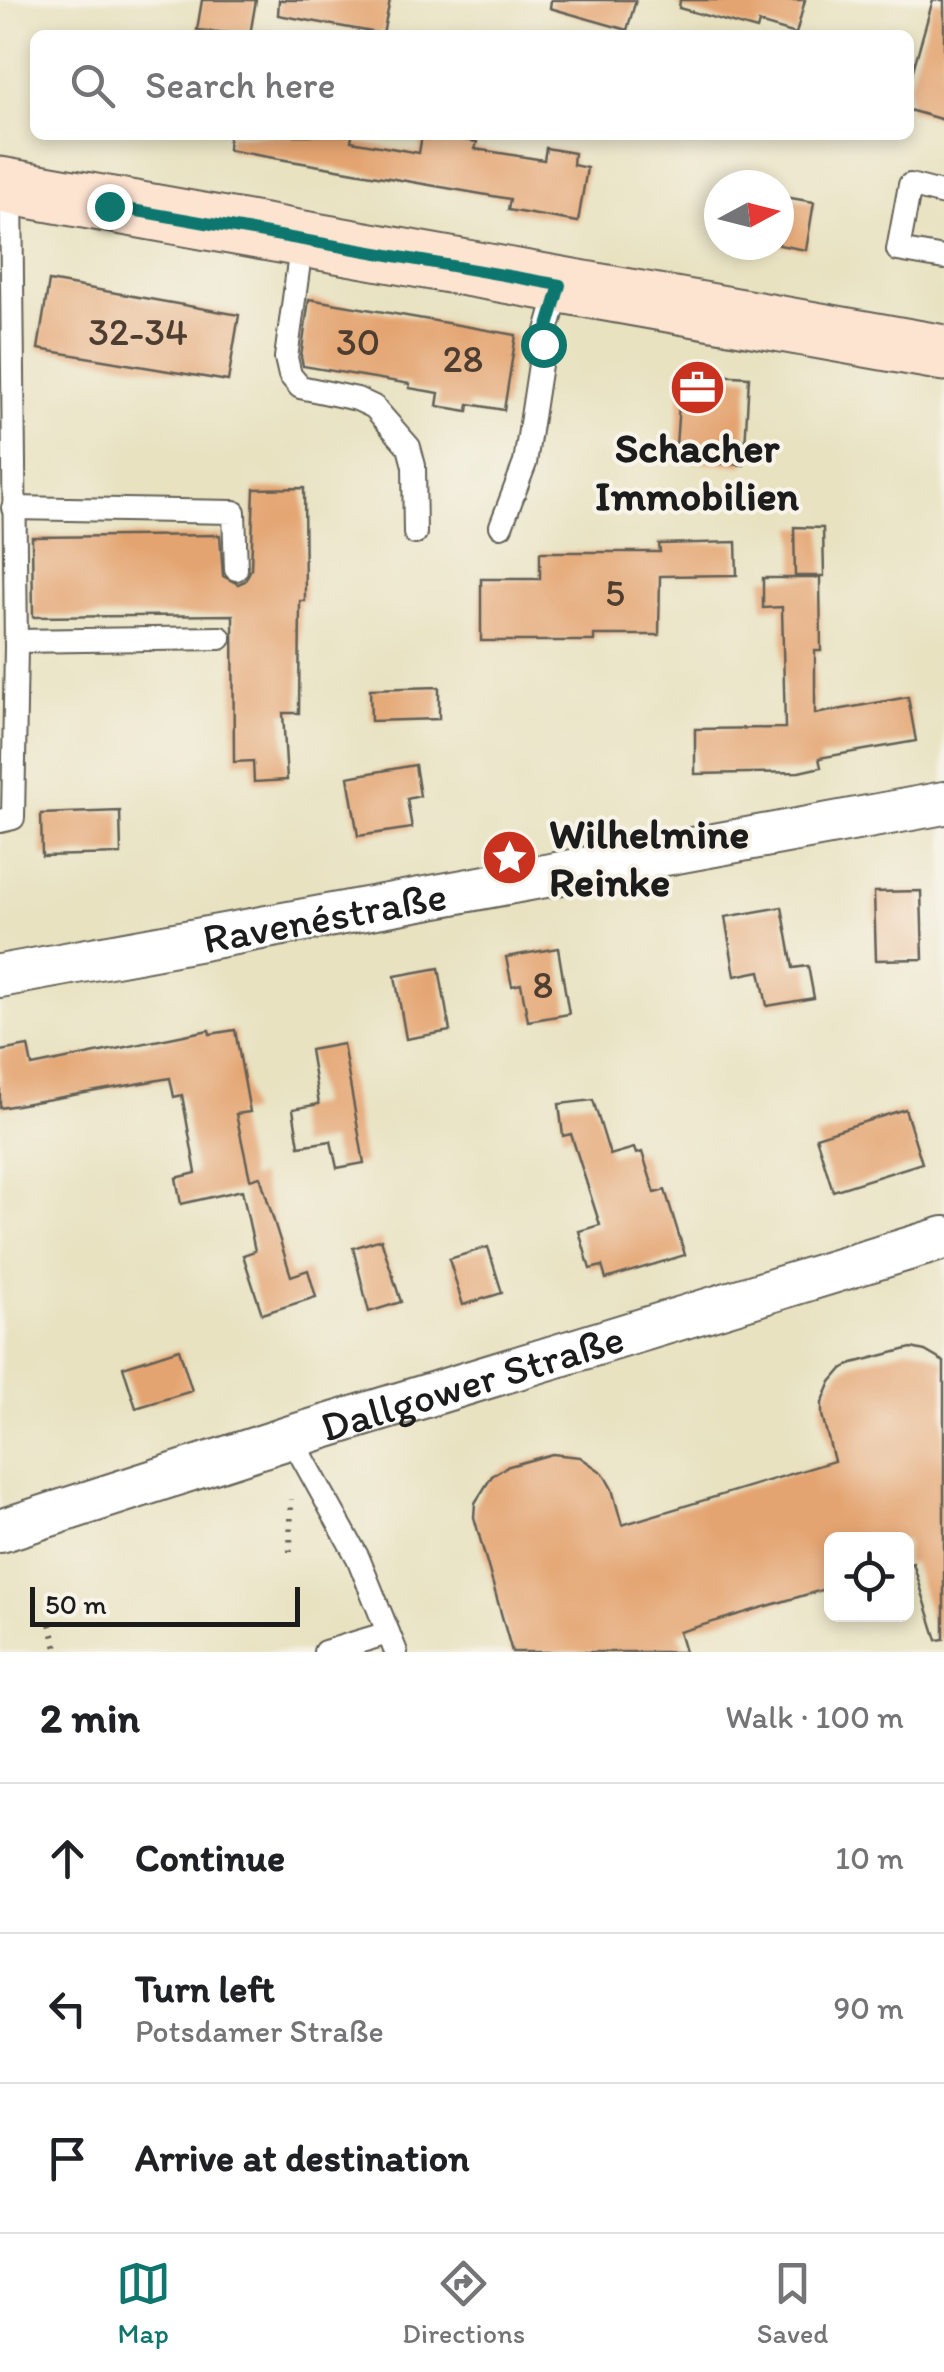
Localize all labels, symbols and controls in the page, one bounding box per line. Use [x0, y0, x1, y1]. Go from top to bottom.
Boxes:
search box [30, 30, 914, 140]
icon: search [65, 58, 120, 113]
text: Search here [145, 62, 336, 108]
north arrow [704, 170, 794, 260]
route end [87, 184, 133, 230]
house number: 32-34 [88, 309, 188, 355]
house number: 30 [336, 319, 380, 365]
route start [521, 322, 567, 368]
house number: 28 [443, 336, 483, 382]
office icon: Schacher Immobilien [667, 357, 727, 417]
place label: Schacher Immobilien [595, 422, 800, 521]
house number: 5 [605, 570, 625, 616]
place label: Wilhelmine Reinke [549, 808, 749, 907]
place icon: Wilhelmine Reinke [480, 827, 540, 887]
street label: Ravenéstraße [198, 869, 451, 964]
house number: 8 [533, 962, 553, 1008]
street label: Dallgower Straße [314, 1312, 630, 1452]
map controls [824, 1532, 914, 1622]
button: locate [824, 1532, 914, 1622]
scale bar [30, 1582, 300, 1626]
text: 50 m [45, 1587, 107, 1621]
text: 2 min [40, 1692, 140, 1743]
text: Walk · 100 m [725, 1698, 904, 1736]
icon: ahead [40, 1831, 95, 1886]
text: Continue [135, 1835, 285, 1881]
text: 10 m [835, 1839, 904, 1877]
text: Turn left [135, 1966, 275, 2012]
icon: left [40, 1981, 95, 2036]
text: 90 m [833, 1989, 904, 2027]
text: Potsdamer Straße [135, 2012, 384, 2050]
icon: arrive [40, 2131, 95, 2186]
text: Arrive at destination [135, 2135, 470, 2181]
tab: Map [116, 2256, 171, 2350]
tab: Directions [402, 2256, 525, 2350]
tab: Saved [757, 2256, 828, 2350]

